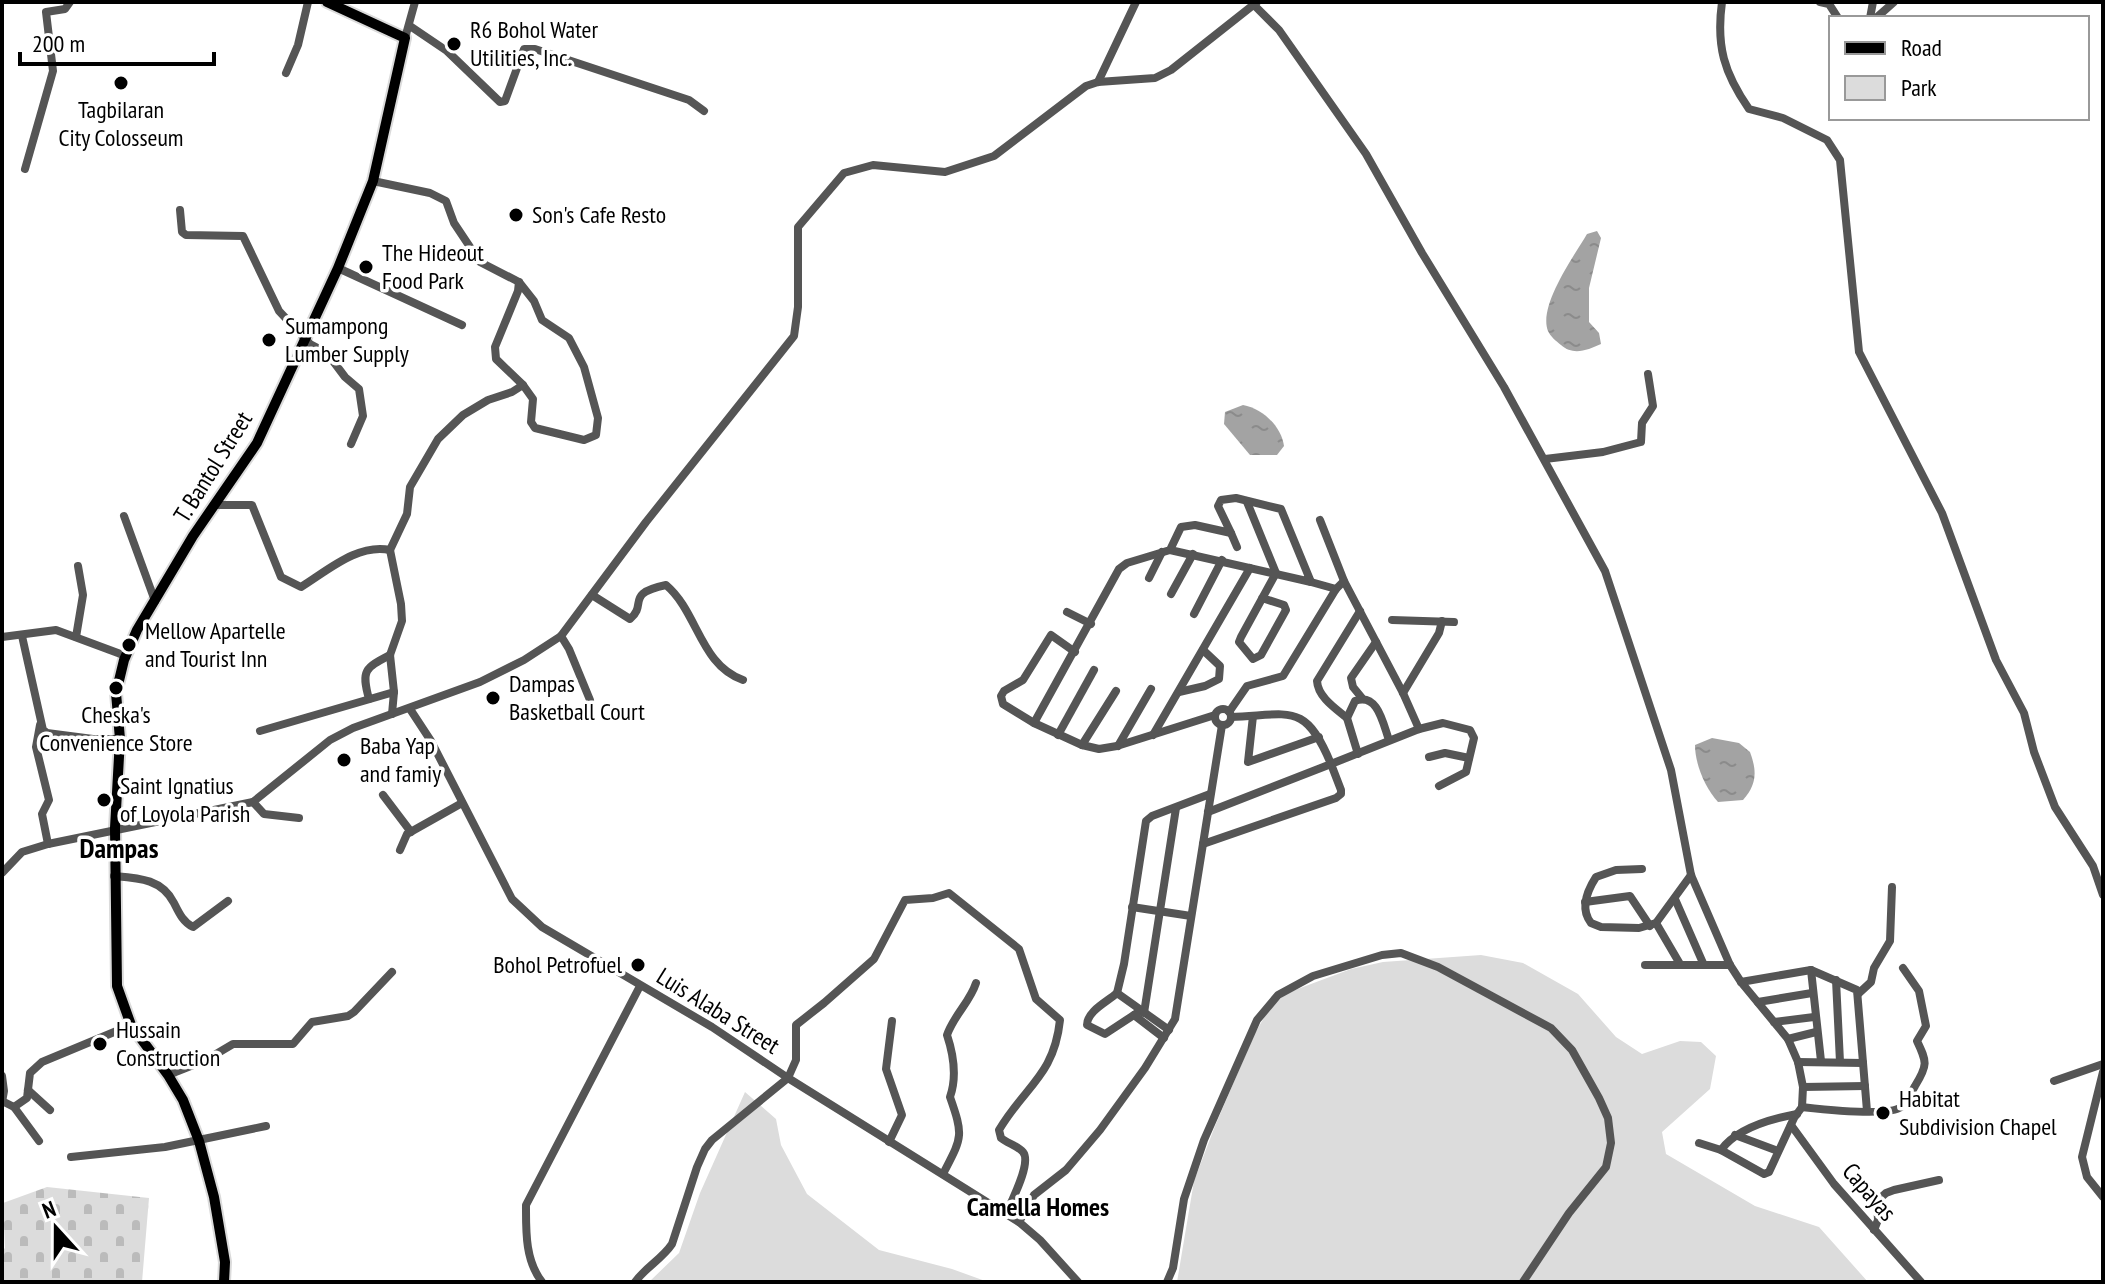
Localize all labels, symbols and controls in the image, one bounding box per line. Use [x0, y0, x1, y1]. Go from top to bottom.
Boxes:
place label: R6 Bohol Water Utilities, Inc. [470, 14, 599, 73]
scale bar [20, 16, 214, 66]
legend [1829, 16, 2089, 120]
text: 200 m [32, 28, 85, 59]
text: Road [1901, 32, 1942, 63]
marker: R6 Bohol Water Utilities, Inc. [445, 35, 463, 53]
text: Park [1901, 72, 1937, 103]
marker: Tagbilaran City Colosseum [112, 74, 130, 92]
place label: Tagbilaran City Colosseum [59, 94, 183, 153]
place label: Son's Cafe Resto [532, 199, 666, 230]
marker: Son's Cafe Resto [507, 206, 525, 224]
place label: The Hideout Food Park [382, 237, 484, 296]
marker: The Hideout Food Park [357, 258, 375, 276]
place label: Sumampong Lumber Supply [285, 310, 409, 369]
marker: Sumampong Lumber Supply [260, 331, 278, 349]
street label: T. Bantol Street [166, 405, 259, 528]
place label: Mellow Apartelle and Tourist Inn [145, 615, 286, 674]
marker: Mellow Apartelle and Tourist Inn [120, 636, 138, 654]
place label: Dampas Basketball Court [509, 668, 645, 727]
marker: Cheska's Convenience Store [107, 679, 125, 697]
marker: Dampas Basketball Court [484, 689, 502, 707]
place label: Cheska's Convenience Store [39, 699, 193, 758]
place label: Baba Yap and famiy [360, 730, 441, 789]
marker: Baba Yap and famiy [335, 751, 353, 769]
place label: Saint Ignatius of Loyola Parish [120, 770, 250, 829]
marker: Saint Ignatius of Loyola Parish [95, 791, 113, 809]
district label: Dampas [80, 829, 159, 866]
place label: Bohol Petrofuel [493, 949, 622, 980]
marker: Bohol Petrofuel [629, 956, 647, 974]
street label: Luis Alaba Street [651, 961, 786, 1061]
place label: Hussain Construction [116, 1014, 220, 1073]
marker: Hussain Construction [91, 1035, 109, 1053]
place label: Habitat Subdivision Chapel [1899, 1083, 2057, 1142]
marker: Habitat Subdivision Chapel [1874, 1104, 1892, 1122]
street label: Capayas [1836, 1156, 1903, 1227]
north arrow [16, 1188, 96, 1268]
district label: Camella Homes [967, 1190, 1109, 1223]
text: N [38, 1194, 59, 1225]

